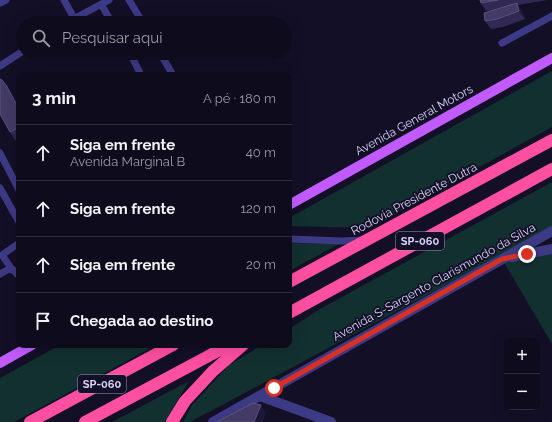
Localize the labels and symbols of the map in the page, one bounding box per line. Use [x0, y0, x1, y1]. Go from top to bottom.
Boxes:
street label: Avenida General Motors [353, 82, 476, 158]
street label: Rodovia Presidente Dutra [349, 160, 479, 238]
street label: Avenida S-Sargento Clarismundo da Silva [330, 220, 538, 344]
road number: SP-060 [396, 232, 444, 250]
route end [518, 245, 536, 263]
road number: SP-060 [78, 375, 126, 393]
route start [265, 379, 283, 397]

